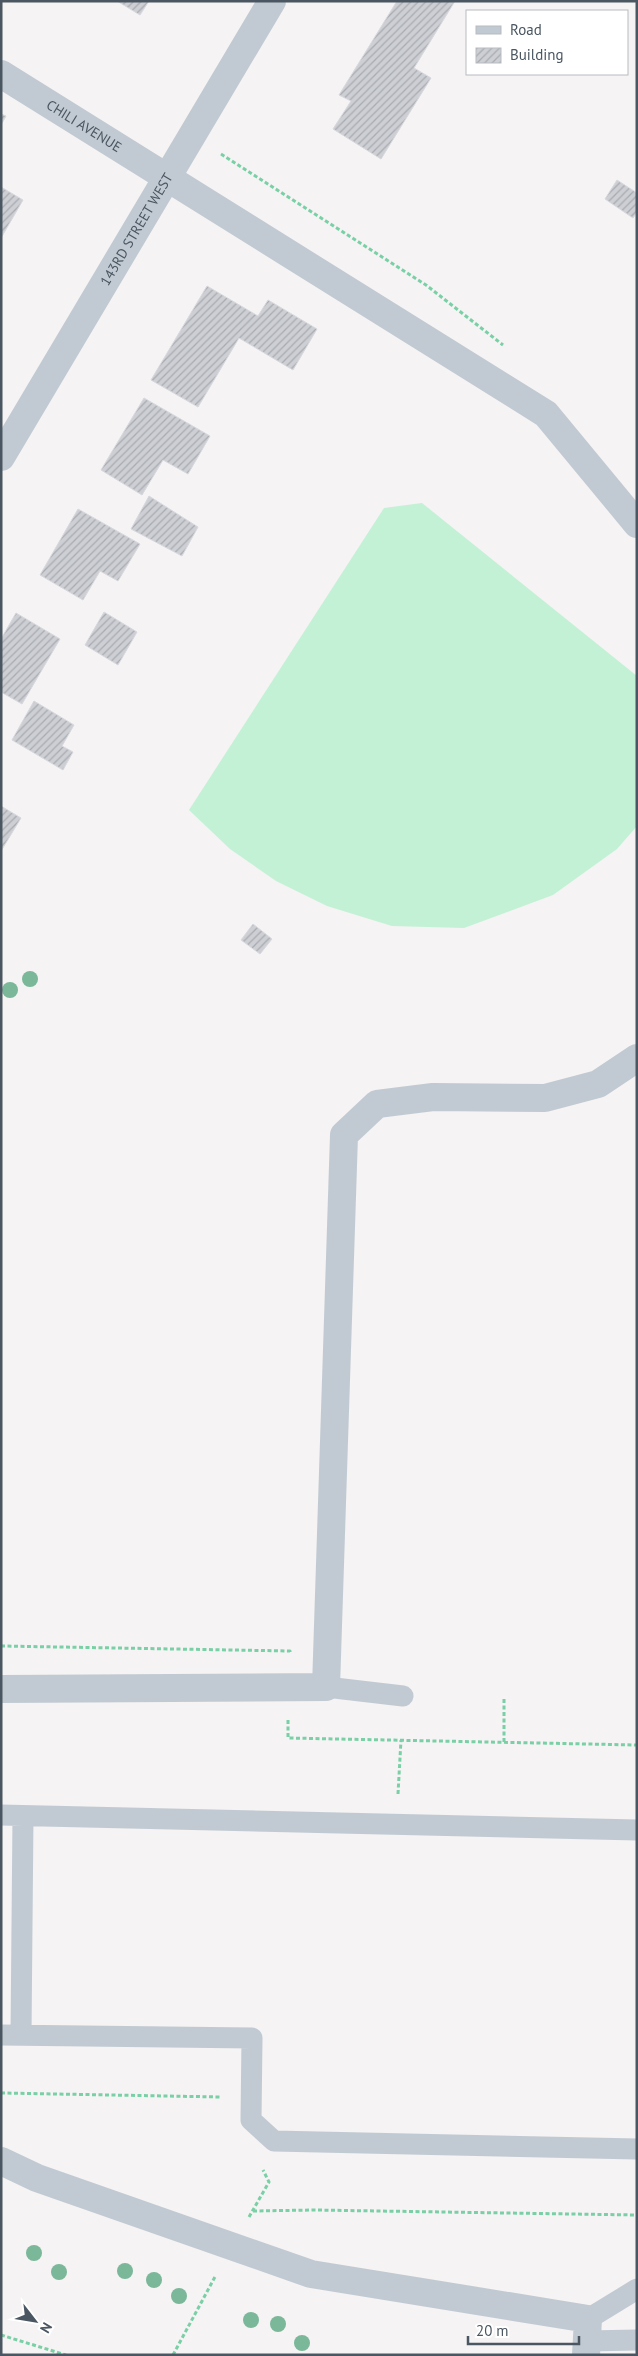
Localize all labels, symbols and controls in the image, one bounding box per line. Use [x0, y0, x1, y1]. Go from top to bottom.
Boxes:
legend [466, 10, 628, 75]
text: Road [510, 20, 542, 39]
text: Building [510, 45, 564, 64]
street label: CHILI AVENUE [43, 96, 125, 156]
street label: 143RD STREET WEST [96, 169, 177, 289]
north arrow [10, 2296, 60, 2346]
scale bar [468, 2314, 579, 2346]
text: N [36, 2319, 56, 2336]
text: 20 m [476, 2321, 509, 2340]

